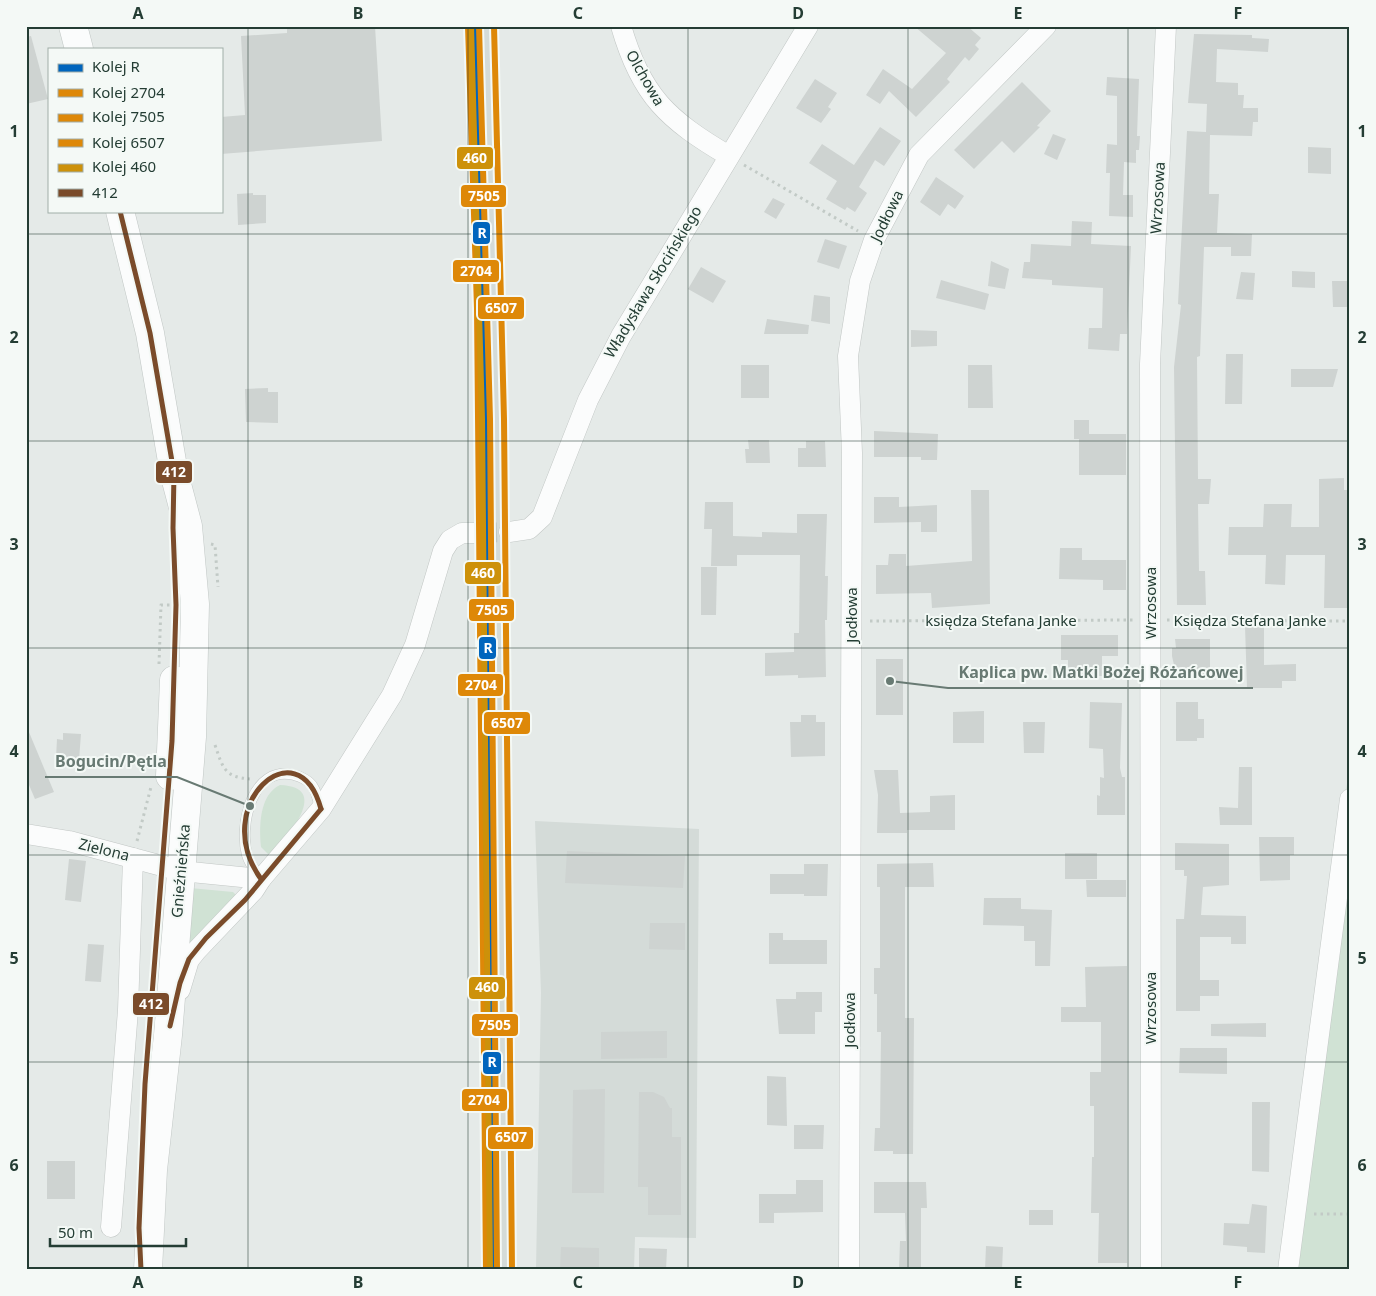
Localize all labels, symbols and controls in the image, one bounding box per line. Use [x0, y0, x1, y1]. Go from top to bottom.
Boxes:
text: A [132, 2, 144, 24]
text: B [353, 2, 363, 24]
text: C [573, 2, 583, 24]
text: D [792, 2, 804, 24]
text: E [1014, 2, 1023, 24]
text: F [1234, 2, 1242, 24]
street label: Olchowa [622, 46, 670, 109]
legend [48, 48, 222, 212]
text: Kolej R [92, 56, 140, 76]
text: Kolej 2704 [92, 82, 165, 102]
text: Kolej 7505 [92, 106, 165, 126]
text: 1 [9, 120, 19, 142]
text: 1 [1357, 120, 1367, 142]
text: Kolej 6507 [92, 132, 165, 152]
line badge: 460 [456, 146, 494, 170]
text: 460 [463, 148, 487, 167]
text: Kolej 460 [92, 156, 156, 176]
street label: Wrzosowa [1145, 161, 1169, 235]
text: 412 [92, 182, 118, 202]
line badge: 7505 [460, 184, 507, 208]
text: 7505 [468, 186, 500, 205]
street label: Jodłowa [864, 186, 907, 247]
street label: Władysława Słocińskiego [599, 202, 706, 361]
line badge: R [472, 221, 491, 245]
text: R [477, 223, 487, 242]
line badge: 2704 [452, 259, 500, 283]
text: 2704 [460, 261, 492, 280]
line badge: 6507 [477, 296, 525, 320]
text: 6507 [485, 298, 517, 317]
text: 2 [9, 326, 19, 348]
text: 2 [1357, 326, 1367, 348]
line badge: 412 [155, 460, 193, 484]
text: 412 [162, 462, 186, 481]
text: 3 [9, 533, 19, 555]
text: 3 [1357, 533, 1367, 555]
line badge: 460 [464, 561, 502, 585]
text: 460 [471, 563, 495, 582]
street label: Wrzosowa [1140, 567, 1160, 639]
street label: Jodłowa [841, 587, 861, 645]
line badge: 7505 [468, 598, 515, 622]
text: 7505 [476, 600, 508, 619]
street label: księdza Stefana Janke [925, 610, 1077, 630]
street label: Księdza Stefana Janke [1174, 610, 1326, 630]
line badge: R [478, 636, 497, 660]
text: R [483, 638, 493, 657]
callout: Kaplica pw. Matki Bożej Różańcowej [948, 657, 1253, 688]
text: Kaplica pw. Matki Bożej Różańcowej [959, 661, 1243, 683]
line badge: 2704 [457, 673, 504, 697]
text: 2704 [465, 675, 497, 694]
line badge: 6507 [483, 711, 531, 735]
text: 6507 [491, 713, 523, 732]
text: 4 [9, 740, 19, 762]
text: 4 [1357, 740, 1367, 762]
callout: Bogucin/Pętla [45, 746, 177, 777]
text: Bogucin/Pętla [55, 750, 167, 772]
street label: Gnieźnieńska [166, 823, 194, 919]
street label: Zielona [77, 833, 132, 865]
text: 5 [9, 947, 19, 969]
text: 5 [1357, 947, 1367, 969]
street label: Wrzosowa [1140, 972, 1160, 1044]
line badge: 460 [468, 976, 506, 1000]
text: 460 [475, 977, 499, 996]
line badge: 412 [132, 992, 170, 1016]
street label: Jodłowa [839, 992, 859, 1050]
text: 412 [139, 994, 163, 1013]
line badge: 7505 [471, 1013, 519, 1037]
text: 7505 [479, 1015, 511, 1034]
line badge: R [482, 1051, 502, 1075]
text: R [487, 1052, 497, 1071]
line badge: 2704 [461, 1088, 508, 1112]
text: 2704 [468, 1090, 500, 1109]
line badge: 6507 [487, 1126, 534, 1150]
text: 6507 [495, 1127, 527, 1146]
text: 6 [9, 1154, 19, 1176]
text: 6 [1357, 1154, 1367, 1176]
scale bar [50, 1216, 186, 1248]
text: 50 m [58, 1222, 93, 1242]
text: A [132, 1271, 144, 1293]
text: B [353, 1271, 363, 1293]
text: C [573, 1271, 583, 1293]
text: D [792, 1271, 804, 1293]
text: E [1014, 1271, 1023, 1293]
text: F [1234, 1271, 1242, 1293]

